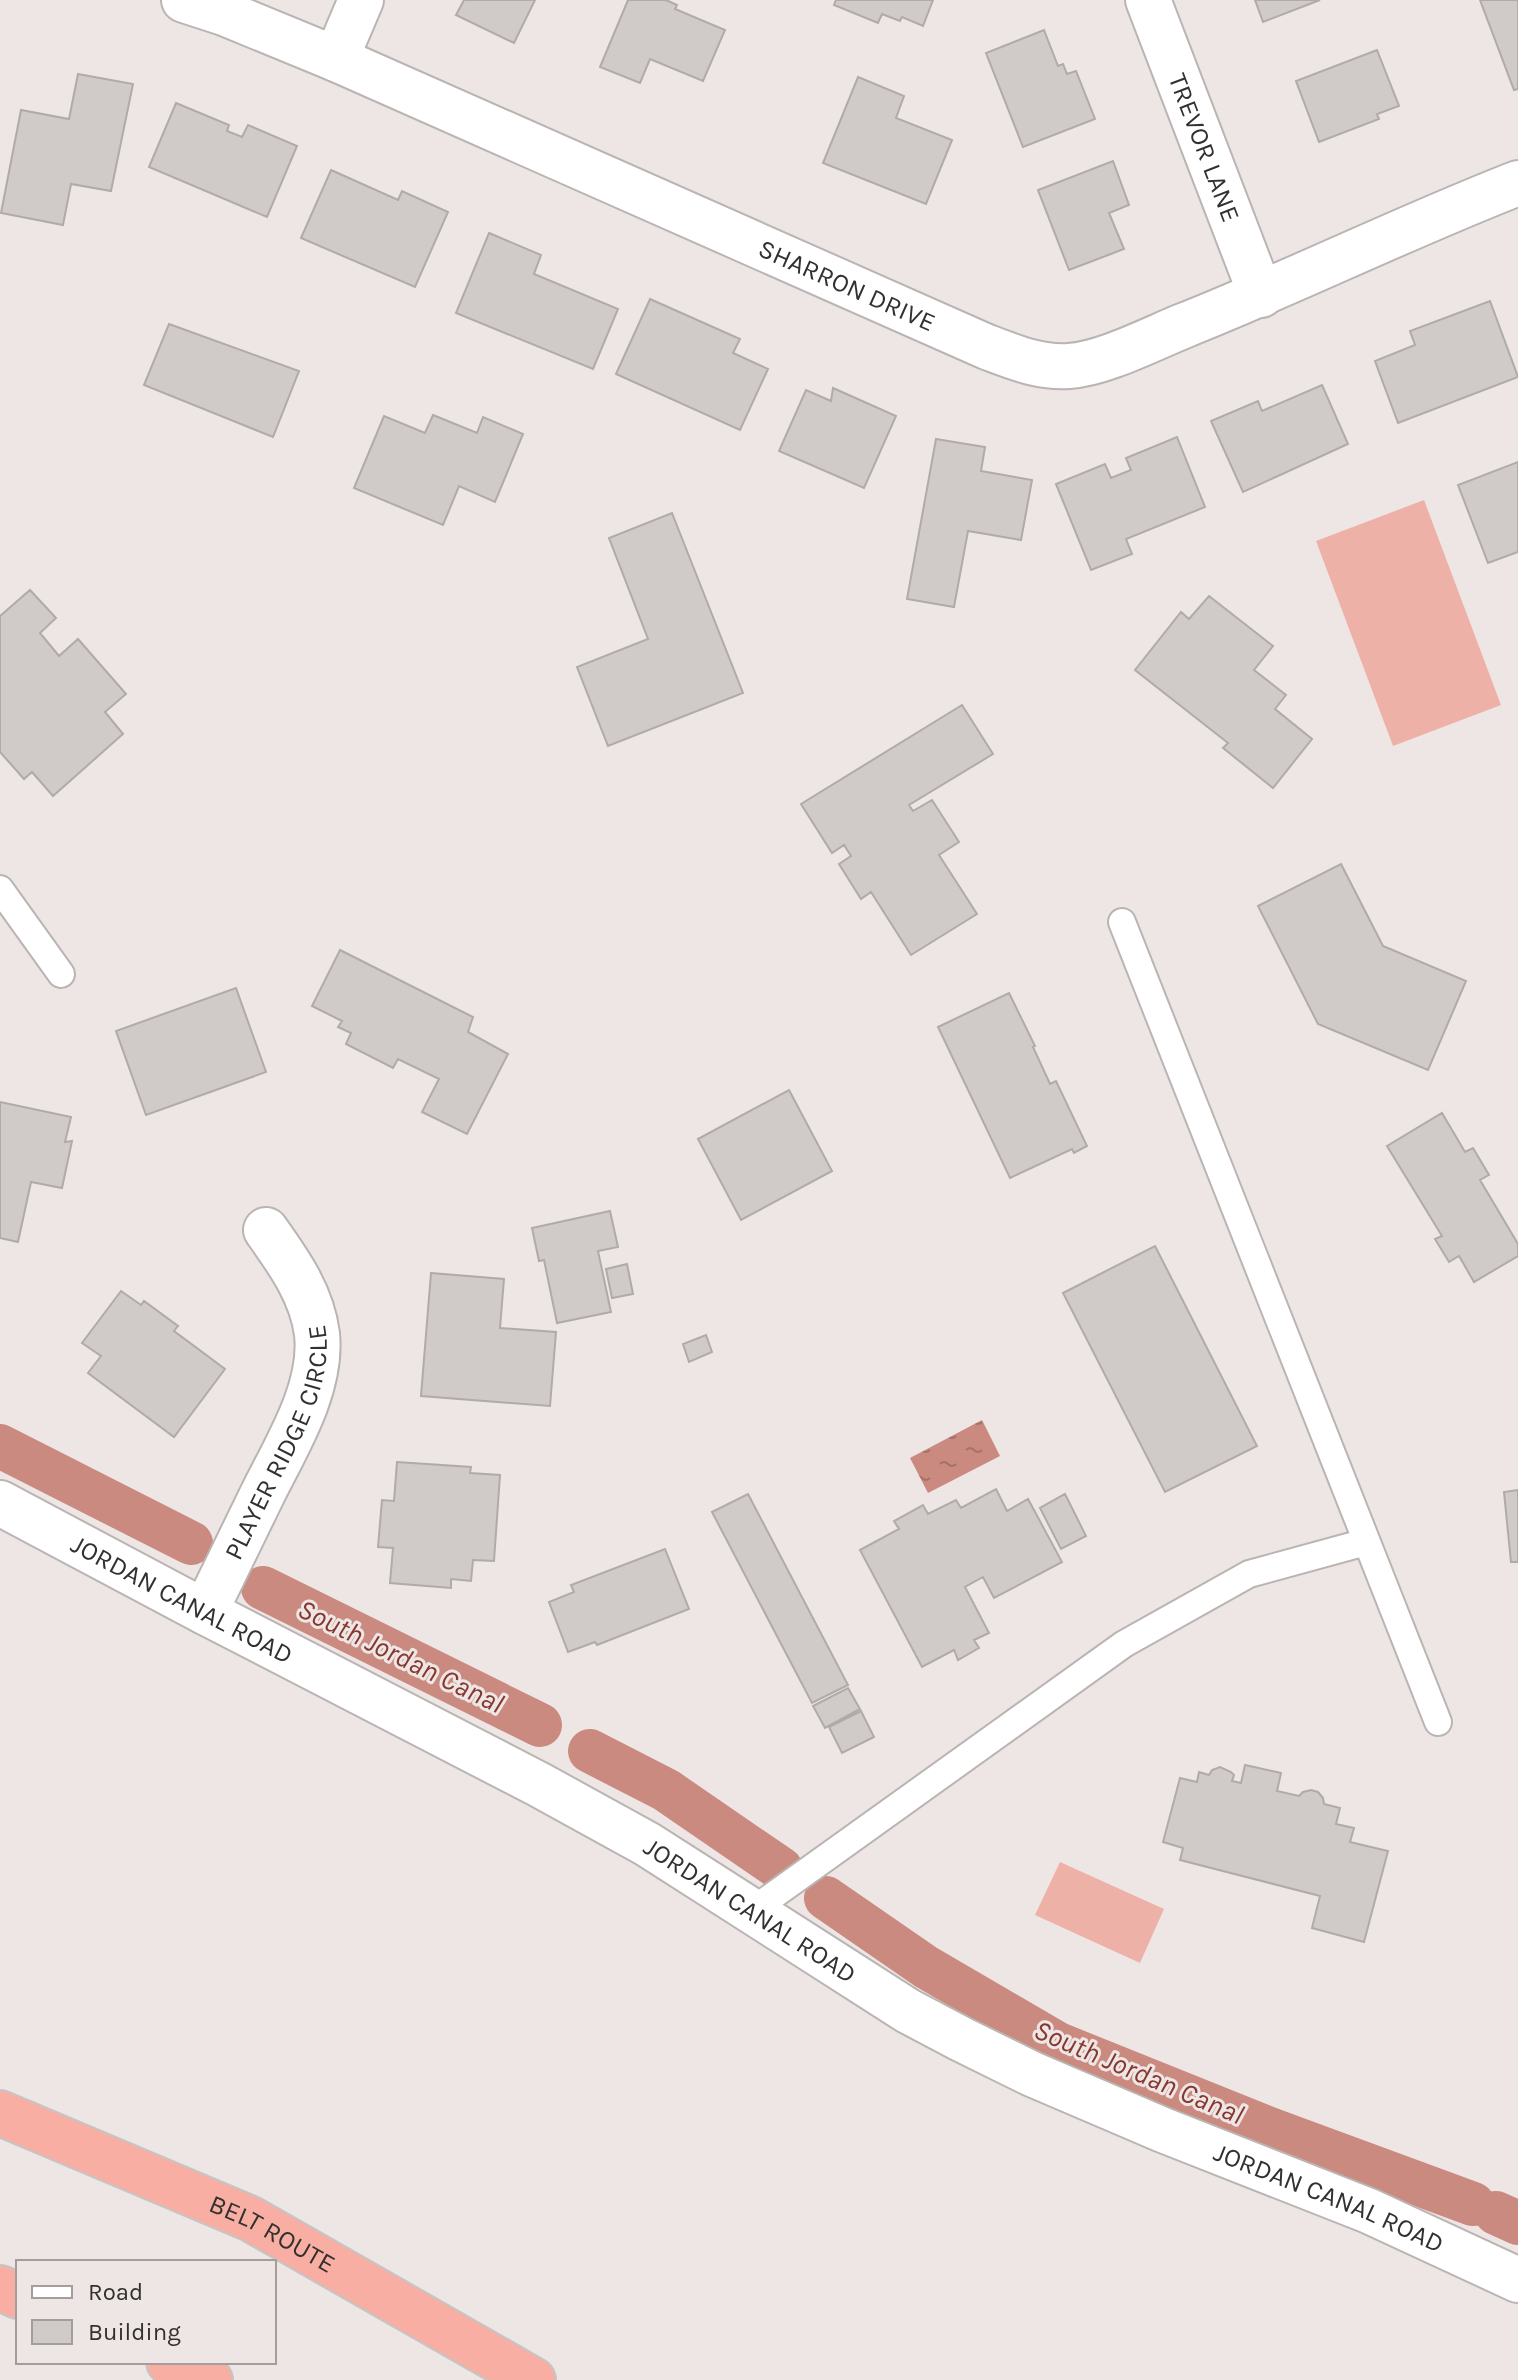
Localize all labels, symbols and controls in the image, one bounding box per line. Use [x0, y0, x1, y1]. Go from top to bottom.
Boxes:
street label: TREVOR LANE [1162, 69, 1247, 226]
street label: SHARRON DRIVE [754, 232, 940, 338]
street label: PLAYER RIDGE CIRCLE [217, 1323, 333, 1565]
street label: JORDAN CANAL ROAD [66, 1528, 298, 1670]
water label: South Jordan Canal [293, 1592, 509, 1720]
street label: JORDAN CANAL ROAD [638, 1831, 862, 1989]
water label: South Jordan Canal [1029, 2013, 1249, 2131]
street label: JORDAN CANAL ROAD [1210, 2136, 1449, 2259]
street label: BELT ROUTE [205, 2188, 341, 2279]
legend [16, 2260, 276, 2364]
text: Road [88, 2278, 143, 2306]
text: Building [88, 2318, 181, 2346]

